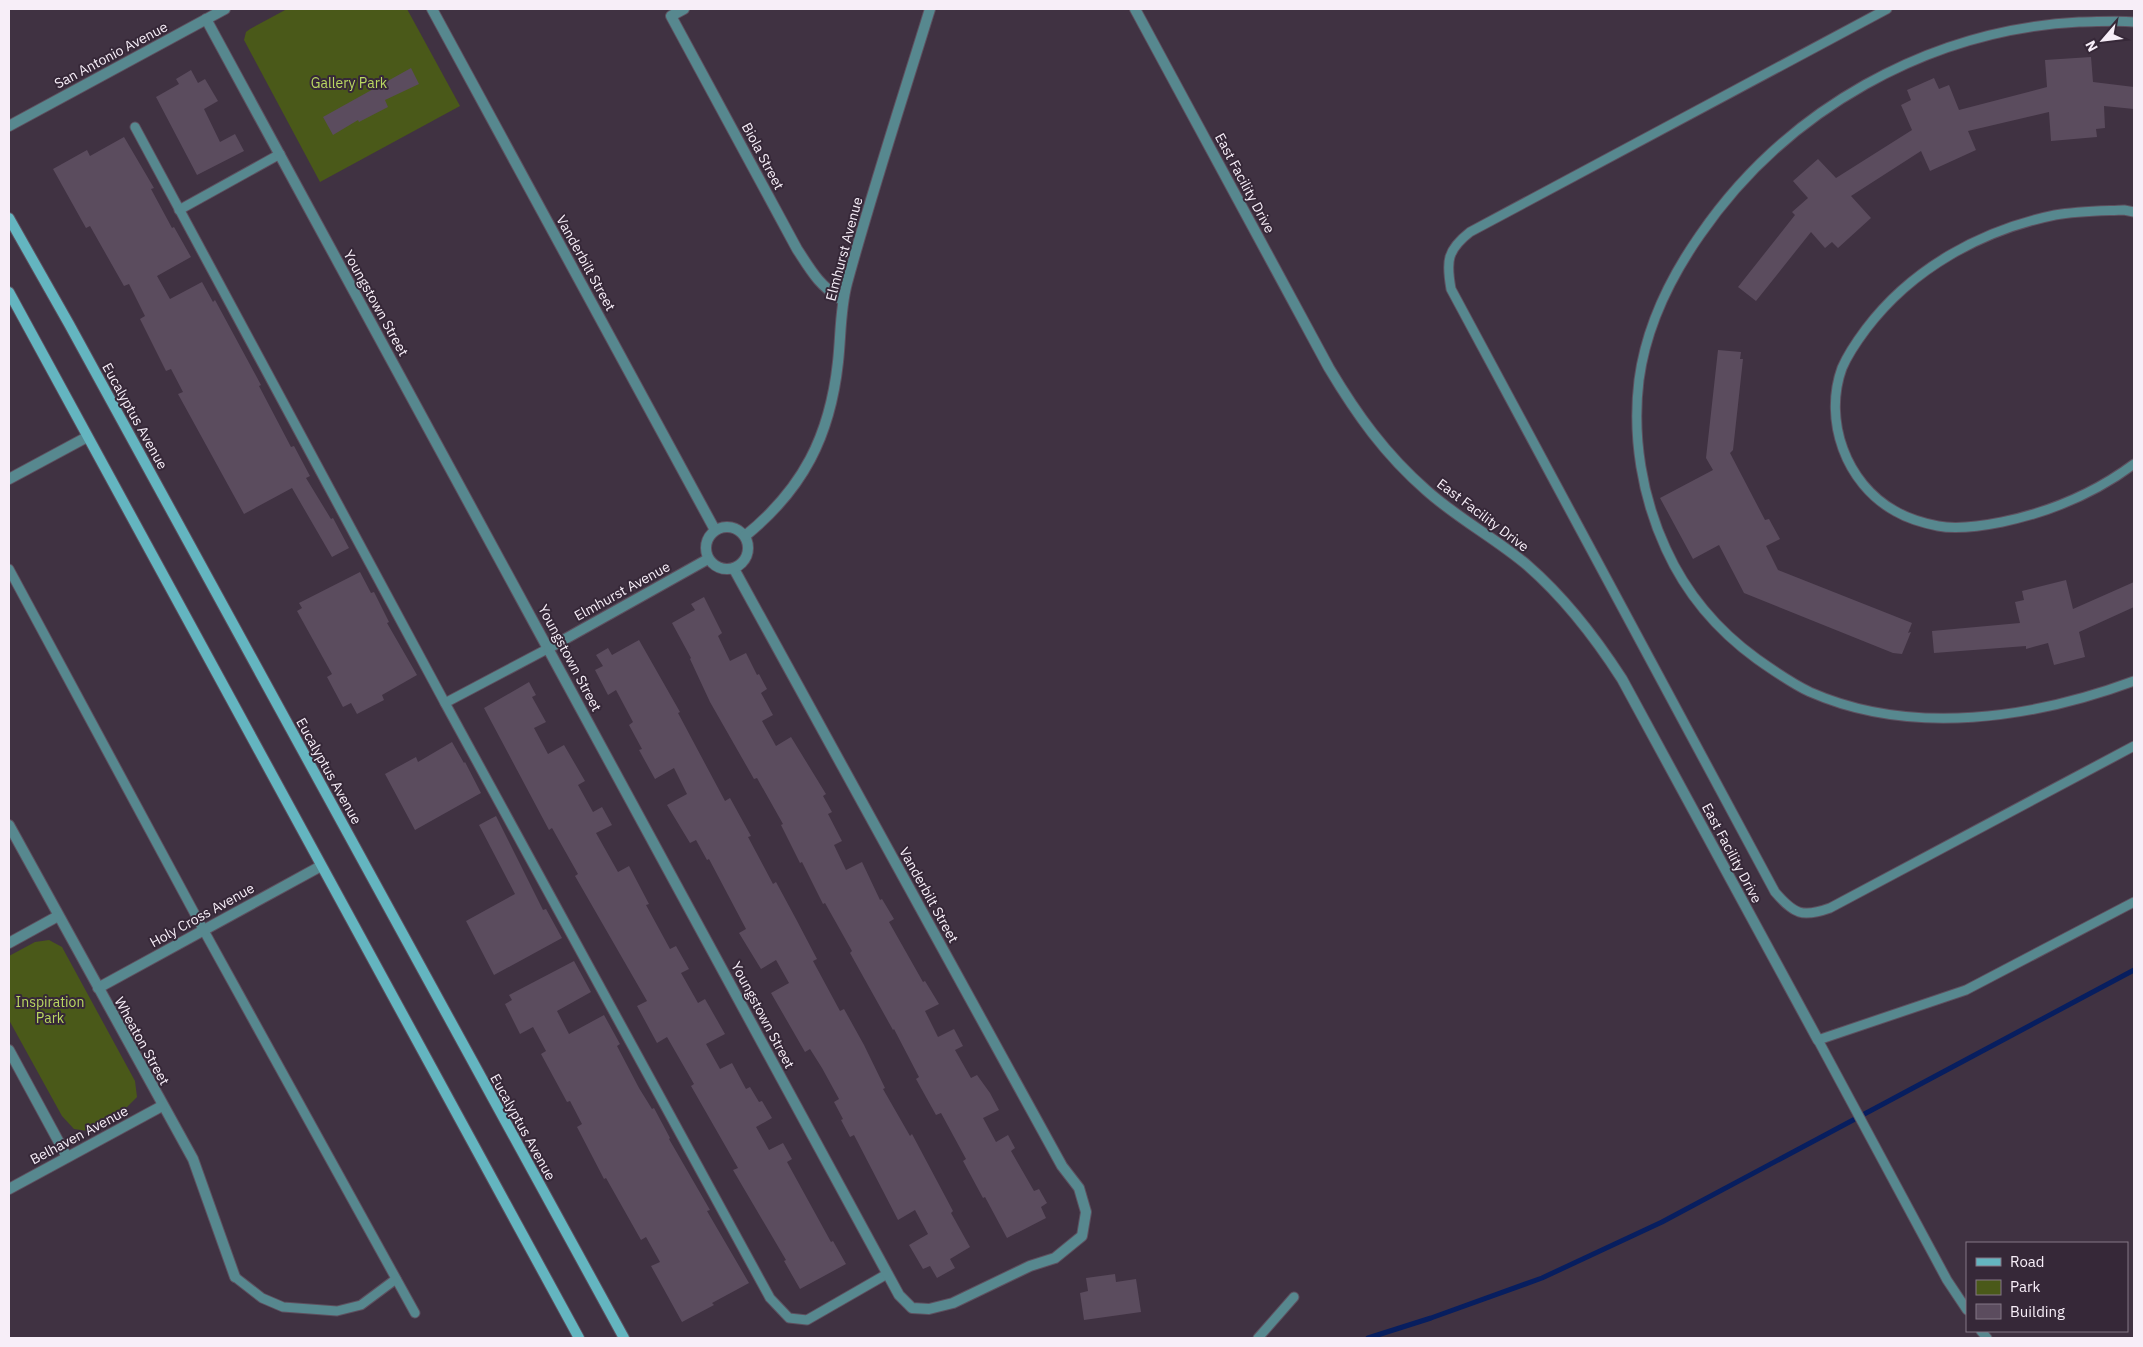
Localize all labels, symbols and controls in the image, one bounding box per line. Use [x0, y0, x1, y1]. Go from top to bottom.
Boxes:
north arrow [2078, 15, 2128, 65]
street label: San Antonio Avenue [51, 17, 171, 92]
text: N [2081, 37, 2102, 55]
park label: Gallery Park [311, 74, 388, 92]
street label: Biola Street [738, 119, 788, 193]
street label: East Facility Drive [1211, 130, 1279, 236]
street label: Elmhurst Avenue [821, 195, 867, 303]
street label: Vanderbilt Street [552, 212, 620, 314]
street label: Youngstown Street [339, 247, 413, 359]
street label: Eucalyptus Avenue [98, 360, 172, 473]
street label: East Facility Drive [1433, 474, 1533, 556]
street label: Elmhurst Avenue [571, 557, 673, 625]
street label: Youngstown Street [534, 601, 606, 715]
street label: Eucalyptus Avenue [292, 715, 366, 828]
street label: East Facility Drive [1698, 800, 1766, 906]
street label: Vanderbilt Street [895, 844, 963, 946]
street label: Holy Cross Avenue [147, 879, 258, 951]
street label: Youngstown Street [727, 958, 799, 1072]
park label: Inspiration Park [16, 993, 84, 1027]
street label: Wheaton Street [110, 994, 174, 1088]
street label: Eucalyptus Avenue [486, 1071, 560, 1184]
street label: Belhaven Avenue [27, 1101, 131, 1168]
legend [1966, 1242, 2128, 1332]
text: Road [2010, 1252, 2045, 1271]
text: Park [2010, 1277, 2040, 1296]
text: Building [2010, 1302, 2065, 1321]

